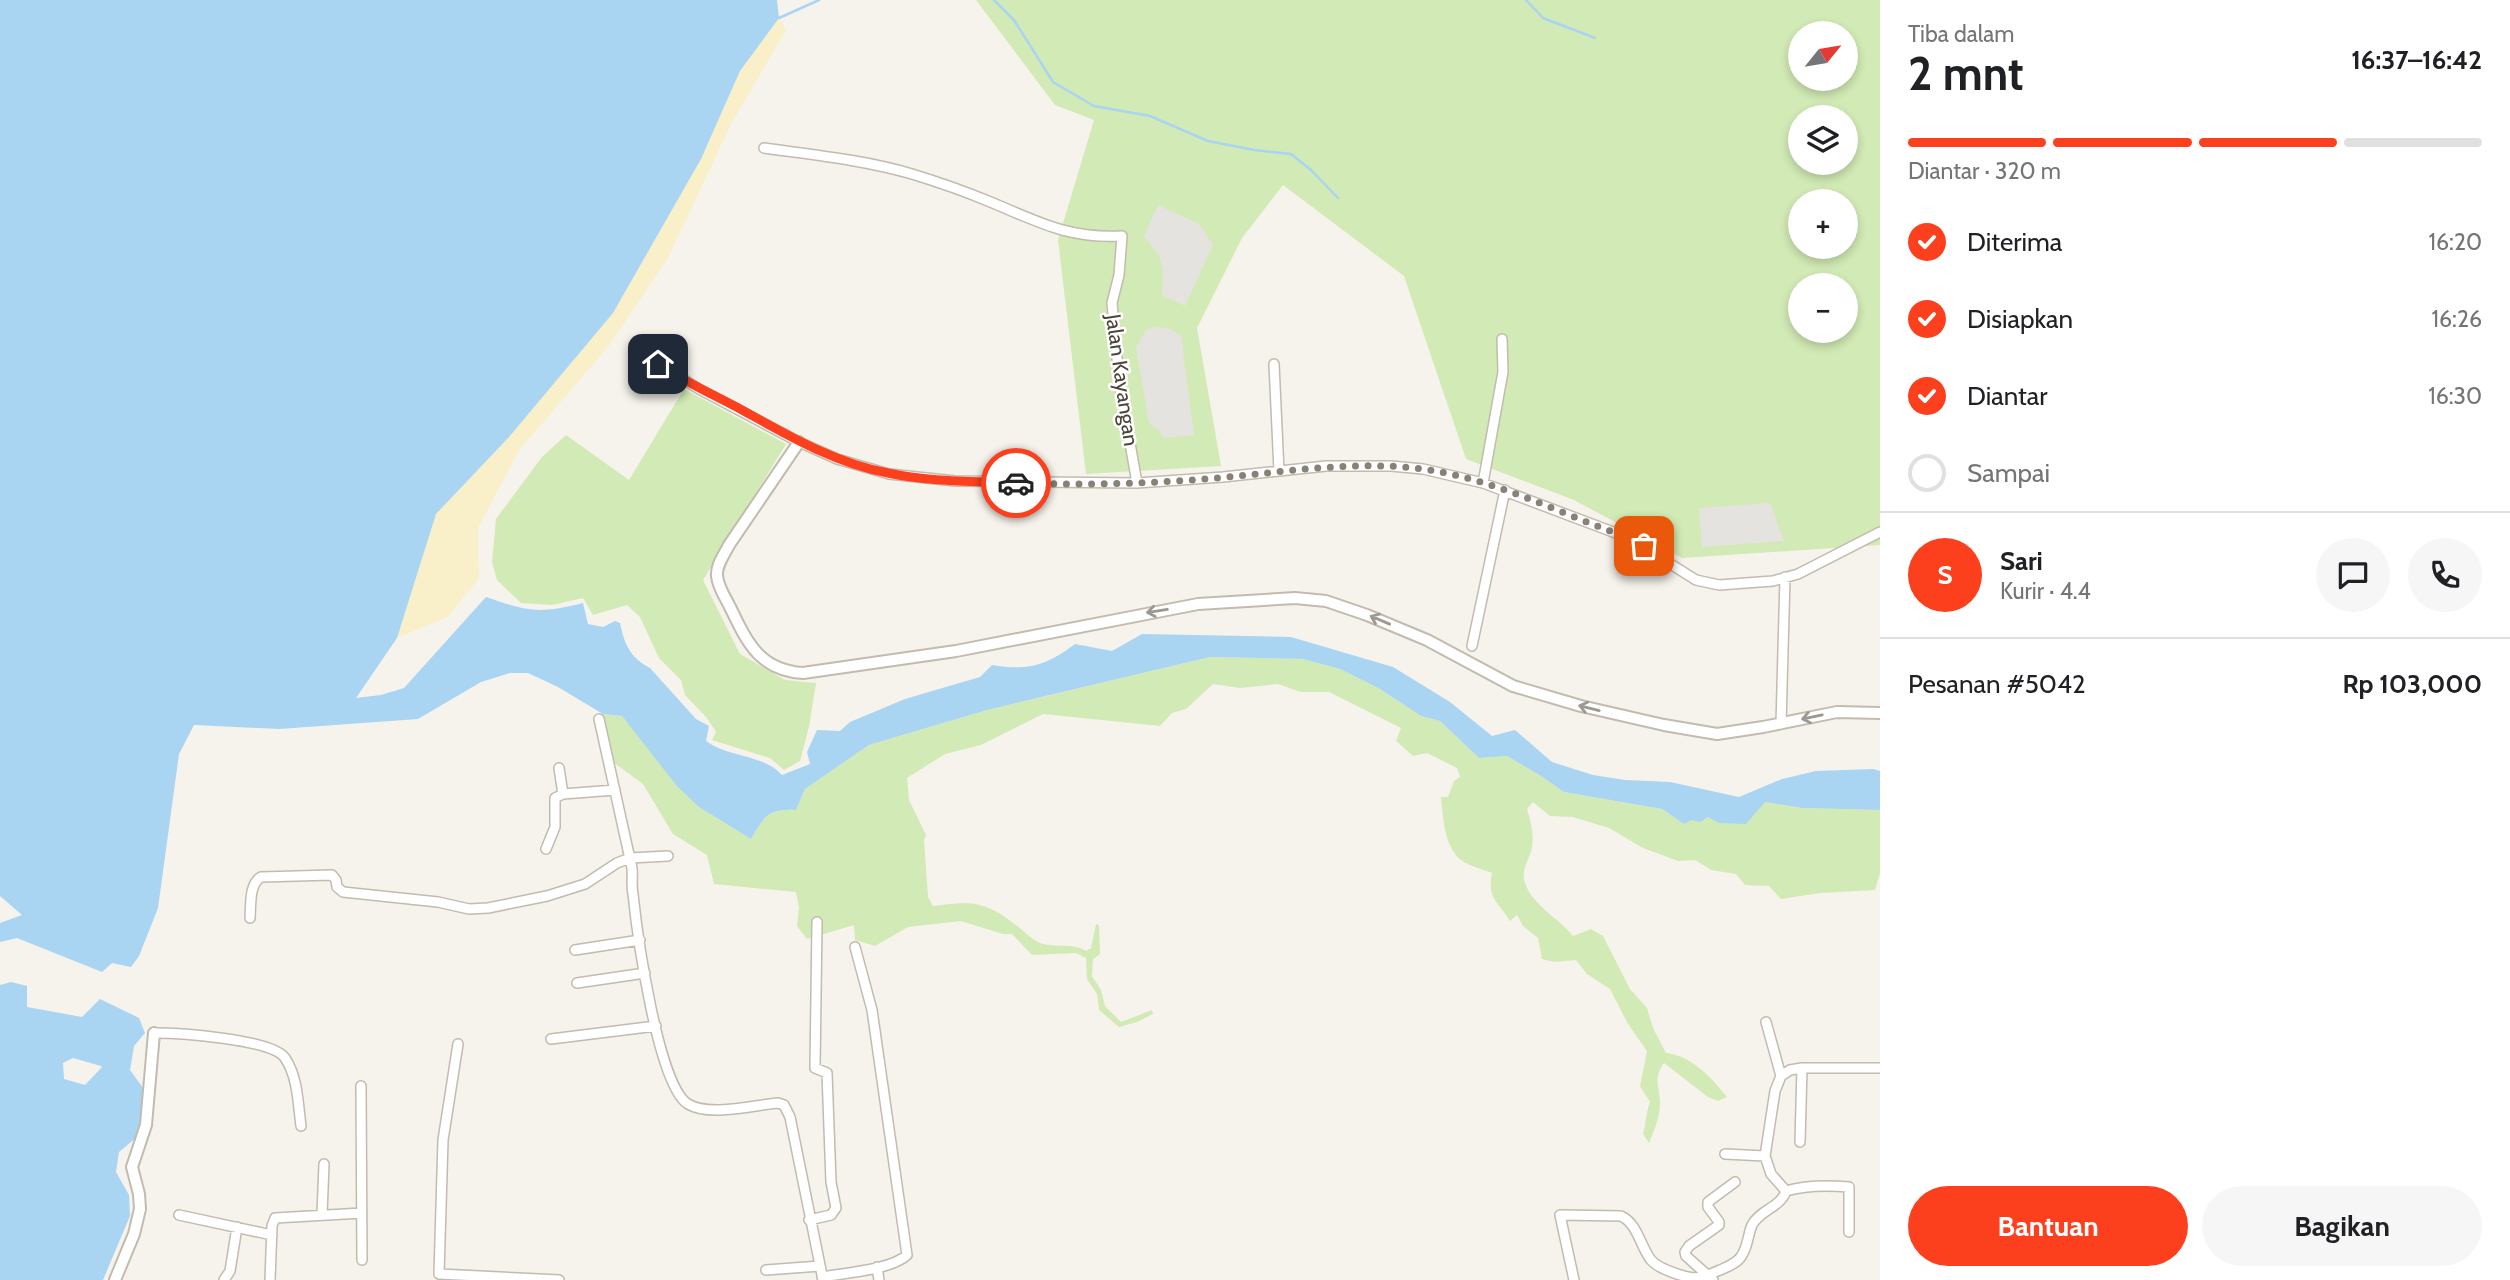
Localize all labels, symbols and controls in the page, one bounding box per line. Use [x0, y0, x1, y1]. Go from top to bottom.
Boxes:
text: Tiba dalam [1908, 20, 2014, 48]
north arrow [1788, 21, 1858, 91]
map controls [1788, 21, 1858, 343]
text: 16:37–16:42 [2351, 44, 2482, 76]
text: 2 mnt [1908, 46, 2024, 102]
button: layers [1788, 105, 1858, 175]
text: Diantar · 320 m [1908, 157, 2061, 185]
button: + [1788, 189, 1858, 259]
icon: check [1908, 223, 1946, 261]
text: Diterima [1967, 226, 2062, 258]
text: 16:20 [2429, 228, 2482, 256]
button: − [1788, 273, 1858, 343]
icon: check [1908, 300, 1946, 338]
text: Disiapkan [1967, 303, 2073, 335]
text: 16:26 [2432, 305, 2482, 333]
street label: Jalan Kayangan [1101, 311, 1144, 447]
pin [628, 334, 688, 394]
icon: home [639, 345, 677, 383]
icon: check [1908, 377, 1946, 415]
text: Diantar [1967, 380, 2048, 412]
text: 16:30 [2428, 382, 2482, 410]
courier [981, 448, 1051, 518]
text: Sampai [1967, 457, 2050, 489]
icon: car [997, 464, 1035, 502]
pin [1614, 516, 1674, 576]
icon: bag [1625, 527, 1663, 565]
button: chat [2316, 538, 2390, 612]
button: phone [2408, 538, 2482, 612]
text: Sari [2000, 545, 2043, 577]
text: S [1937, 559, 1953, 591]
text: Kurir · 4.4 [2000, 577, 2091, 605]
one-way arrow [1146, 605, 1169, 618]
one-way arrow [1370, 613, 1391, 626]
text: Pesanan #5042 [1908, 668, 2086, 700]
text: Rp 103,000 [2342, 668, 2482, 700]
one-way arrow [1578, 701, 1601, 714]
one-way arrow [1801, 711, 1824, 725]
button: Bantuan [1908, 1186, 2188, 1266]
button: Bagikan [2202, 1186, 2482, 1266]

